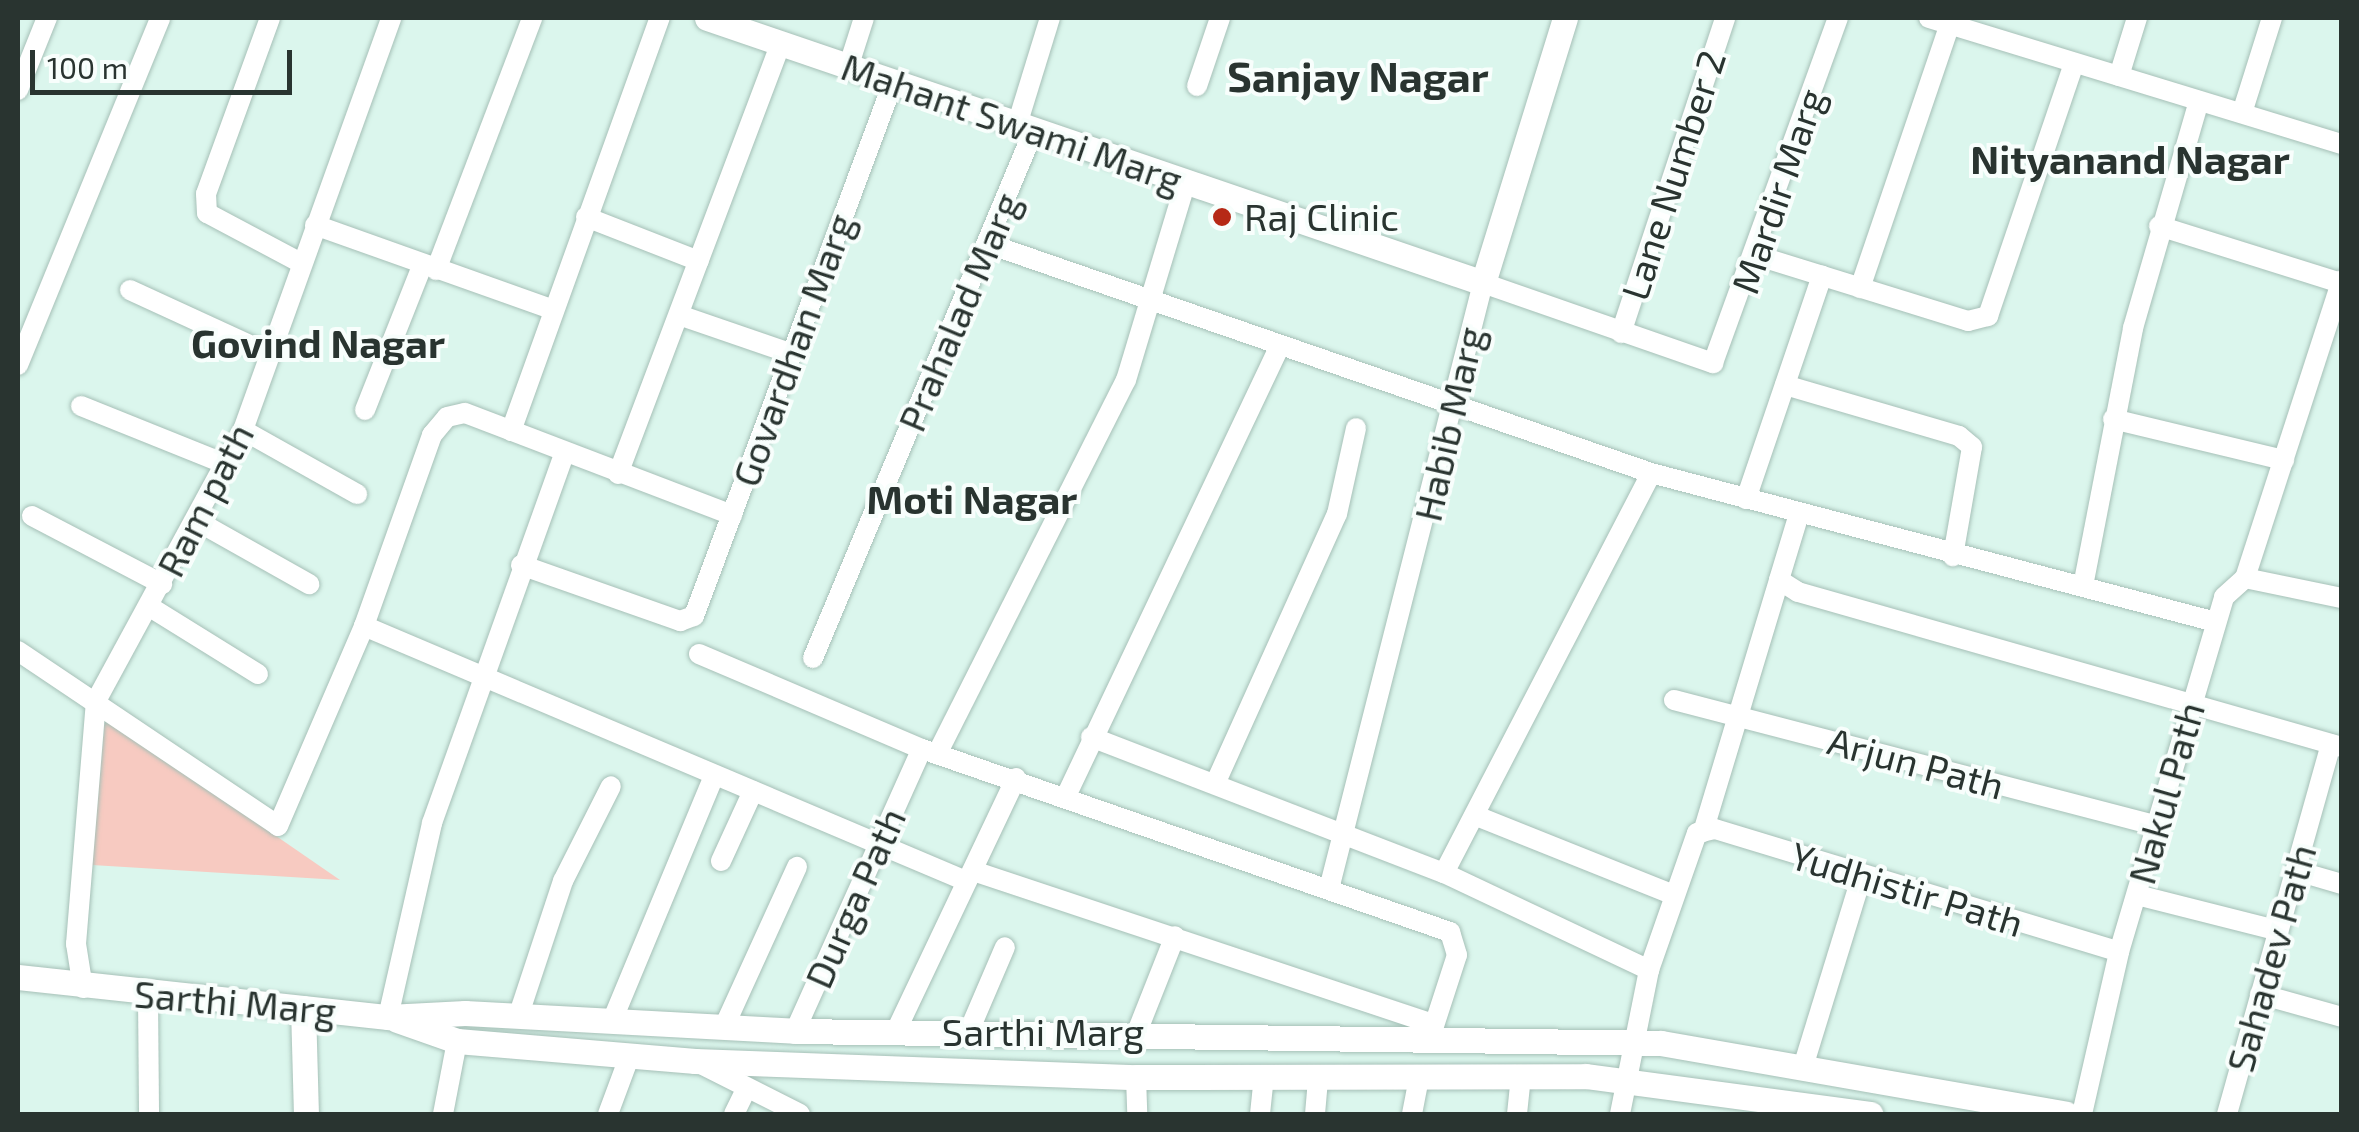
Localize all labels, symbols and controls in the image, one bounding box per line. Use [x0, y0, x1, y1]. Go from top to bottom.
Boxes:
scale bar [35, 30, 298, 92]
street label: Mahant Swami Marg [836, 43, 1188, 203]
street label: Lane Number 2 [1611, 44, 1735, 306]
text: 100 m [47, 49, 128, 85]
district label: Sanjay Nagar [1227, 50, 1489, 100]
street label: Mardir Marg [1722, 82, 1834, 300]
district label: Nityanand Nagar [1970, 134, 2290, 182]
street label: Prahalad Marg [888, 186, 1030, 438]
place label: Raj Clinic [1244, 194, 1399, 240]
marker: Raj Clinic [1209, 204, 1235, 230]
street label: Govardhan Marg [723, 208, 863, 492]
district label: Govind Nagar [191, 318, 445, 366]
street label: Habib Marg [1405, 322, 1493, 526]
street label: Ram path [147, 416, 263, 584]
district label: Moti Nagar [867, 474, 1077, 522]
street label: Nakul Path [2118, 696, 2214, 890]
street label: Arjun Path [1823, 718, 2009, 808]
street label: Durga Path [795, 801, 915, 995]
street label: Yudhistir Path [1785, 832, 2029, 946]
street label: Sahadev Path [2217, 839, 2325, 1077]
street label: Sarthi Marg [132, 970, 338, 1034]
street label: Sarthi Marg [942, 1009, 1144, 1055]

